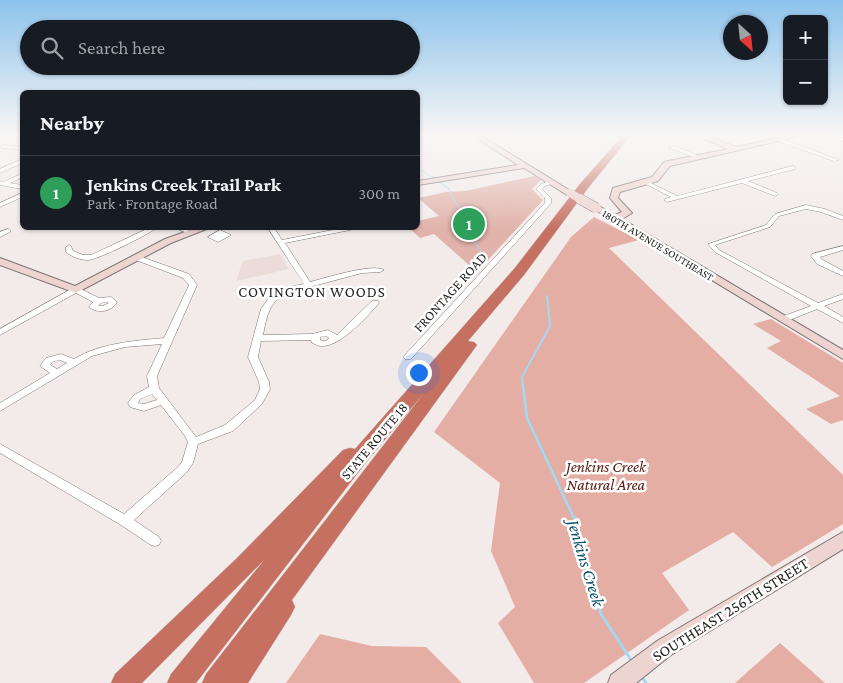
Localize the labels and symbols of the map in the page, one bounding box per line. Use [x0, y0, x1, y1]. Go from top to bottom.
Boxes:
north arrow [723, 15, 768, 60]
pin: 1 [453, 205, 485, 243]
street label: 180TH AVENUE SOUTHEAST [600, 207, 716, 283]
street label: FRONTAGE ROAD [410, 249, 490, 335]
district label: COVINGTON WOODS [238, 284, 386, 300]
your location [406, 360, 432, 386]
street label: STATE ROUTE 18 [337, 399, 411, 483]
park label: Jenkins Creek Natural Area [563, 458, 647, 493]
water label: Jenkins Creek [562, 514, 609, 610]
street label: SOUTHEAST 256TH STREET [649, 554, 812, 665]

